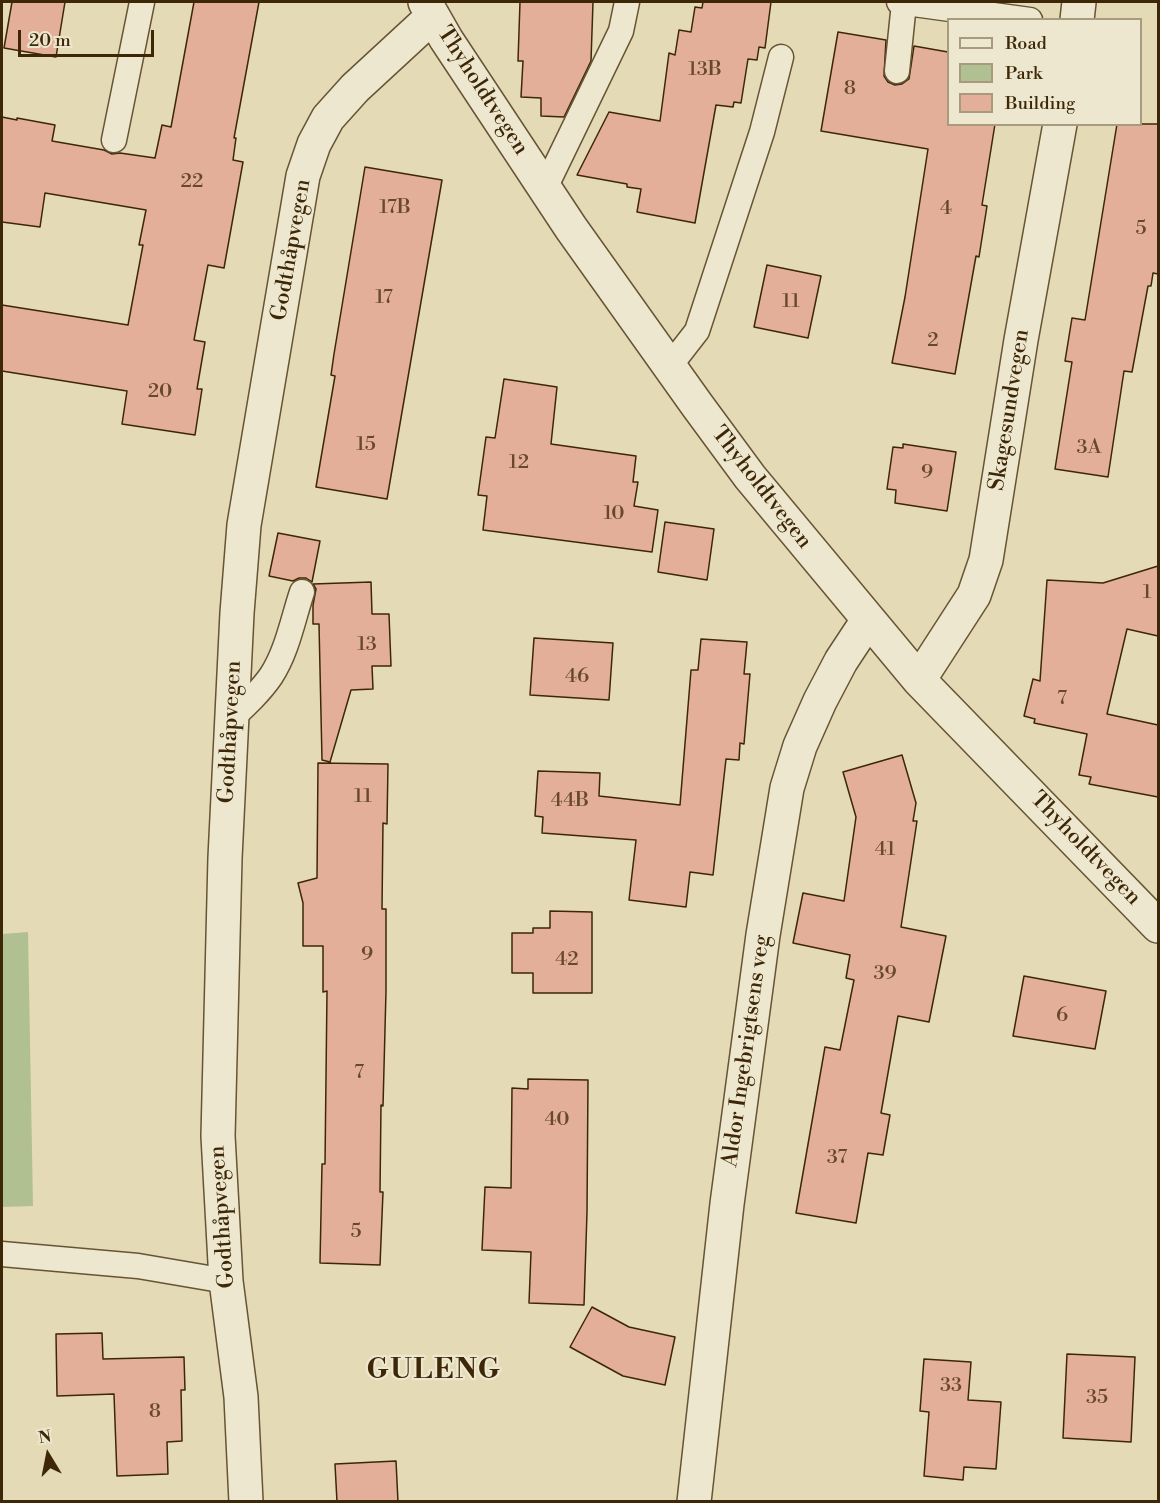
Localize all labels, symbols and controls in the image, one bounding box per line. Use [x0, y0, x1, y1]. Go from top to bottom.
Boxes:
scale bar [21, 18, 158, 56]
legend [947, 18, 1142, 126]
street label: Thyholdtvegen [431, 22, 533, 160]
text: 20 m [29, 29, 71, 52]
text: Road [1005, 32, 1047, 55]
house number: 13B [688, 58, 722, 82]
text: Park [1005, 62, 1042, 85]
house number: 8 [844, 77, 856, 101]
text: Building [1005, 92, 1075, 115]
house number: 22 [181, 170, 203, 194]
street label: Godthåpvegen [267, 177, 317, 323]
house number: 17B [379, 196, 411, 220]
house number: 4 [940, 197, 952, 221]
house number: 5 [1135, 217, 1147, 241]
house number: 17 [375, 286, 393, 310]
house number: 11 [782, 290, 800, 314]
street label: Skagesundvegen [984, 327, 1036, 493]
house number: 2 [927, 329, 939, 353]
house number: 20 [148, 380, 172, 404]
street label: Thyholdtvegen [705, 422, 817, 554]
house number: 15 [356, 433, 376, 457]
house number: 3A [1077, 436, 1101, 460]
house number: 12 [509, 451, 529, 475]
house number: 9 [921, 461, 933, 485]
house number: 10 [603, 502, 625, 526]
house number: 1 [1143, 581, 1151, 605]
house number: 13 [357, 633, 377, 657]
street label: Godthåpvegen [214, 660, 248, 804]
house number: 46 [565, 665, 589, 689]
house number: 7 [1057, 687, 1067, 711]
house number: 11 [354, 785, 372, 809]
street label: Thyholdtvegen [1024, 787, 1146, 911]
house number: 44B [551, 789, 589, 813]
house number: 41 [875, 838, 895, 862]
street label: Aldor Ingebrigtsens veg [718, 933, 776, 1169]
house number: 9 [361, 943, 373, 967]
house number: 42 [555, 948, 579, 972]
house number: 39 [873, 962, 897, 986]
house number: 6 [1056, 1004, 1068, 1028]
house number: 7 [354, 1061, 364, 1085]
house number: 40 [544, 1108, 570, 1132]
street label: Godthåpvegen [205, 1145, 241, 1289]
house number: 37 [827, 1146, 847, 1170]
house number: 5 [350, 1220, 362, 1244]
district label: GULENG [367, 1354, 501, 1388]
house number: 33 [940, 1374, 962, 1398]
house number: 35 [1086, 1386, 1108, 1410]
house number: 8 [149, 1400, 161, 1424]
north arrow [18, 1425, 78, 1485]
text: N [37, 1426, 53, 1448]

